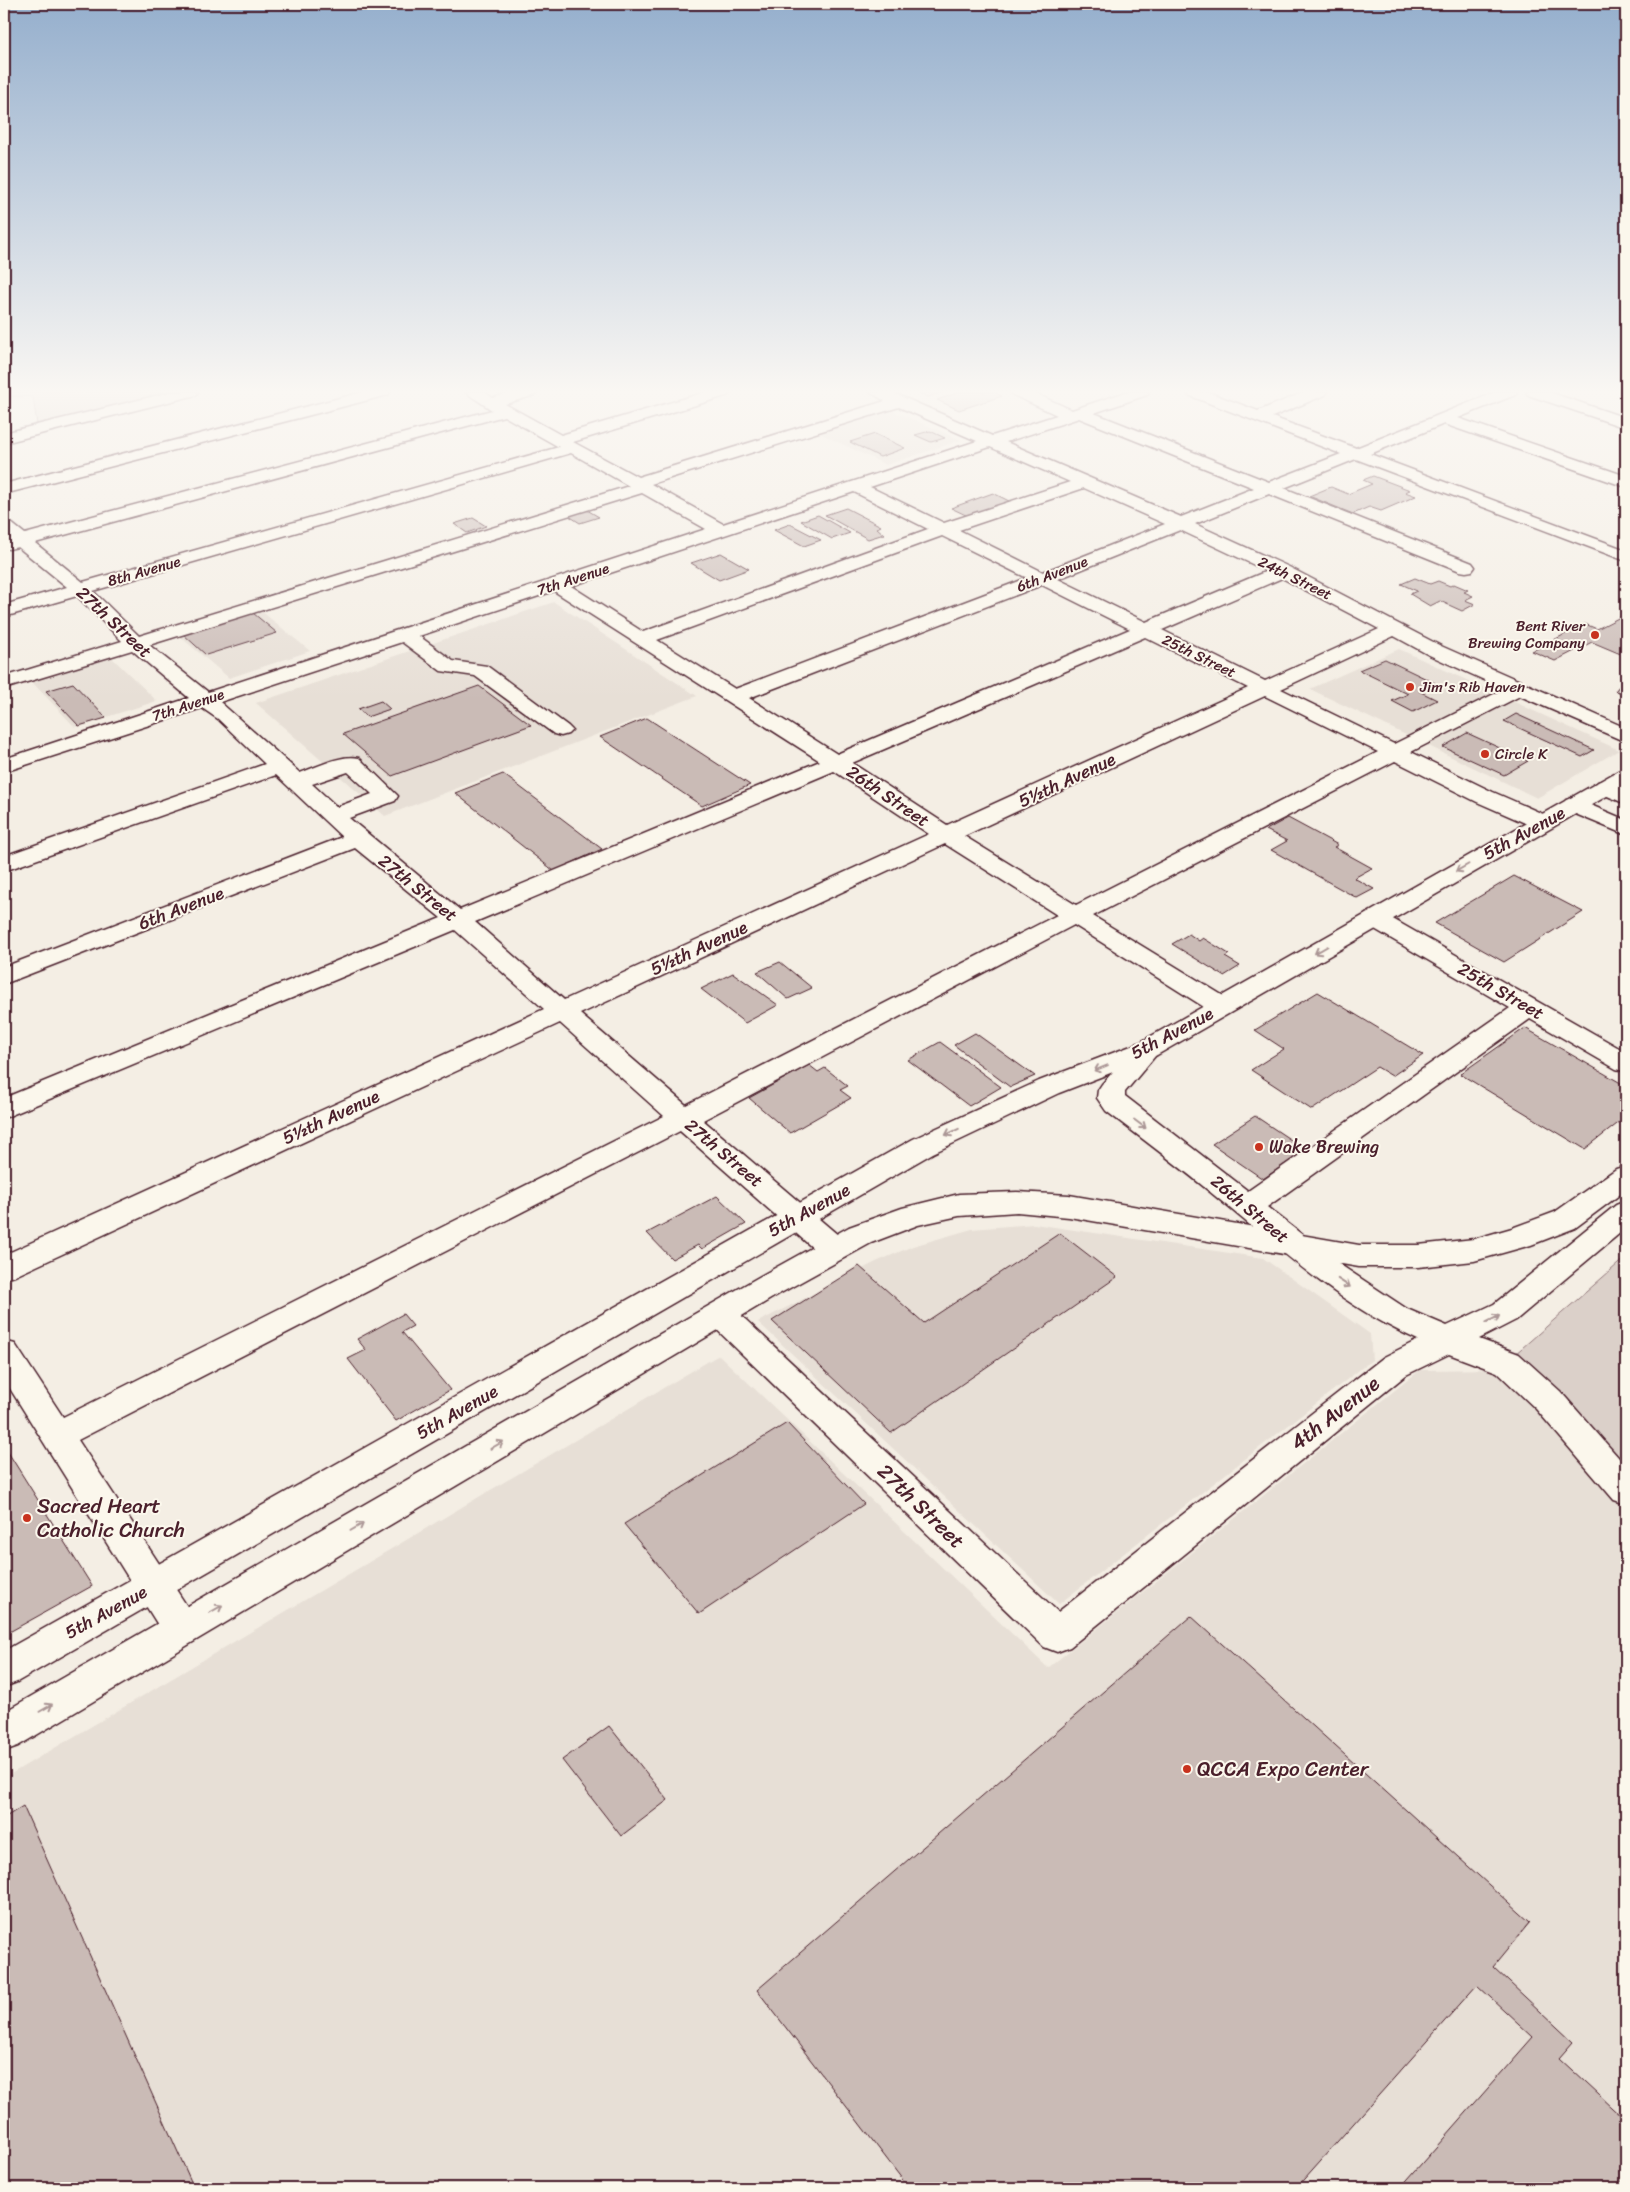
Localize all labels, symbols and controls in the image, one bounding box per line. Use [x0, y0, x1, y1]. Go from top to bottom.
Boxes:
street label: 8th Avenue [104, 548, 184, 594]
street label: 6th Avenue [1012, 548, 1092, 600]
street label: 24th Street [1253, 549, 1337, 607]
street label: 7th Avenue [533, 555, 613, 603]
street label: 27th Street [68, 578, 160, 666]
place label: Bent River Brewing Company [1468, 613, 1586, 656]
street label: 25th Street [1157, 627, 1241, 685]
marker: Bent River Brewing Company [1589, 629, 1601, 641]
place label: Jim's Rib Haven [1419, 674, 1525, 700]
street label: 7th Avenue [148, 681, 228, 729]
marker: Jim's Rib Haven [1404, 681, 1416, 693]
place label: Circle K [1495, 741, 1548, 767]
street label: 5½th Avenue [1013, 743, 1121, 817]
marker: Circle K [1479, 748, 1491, 760]
street label: 26th Street [840, 756, 936, 836]
street label: 5th Avenue [1477, 797, 1572, 869]
street label: 27th Street [371, 846, 465, 930]
one-way arrow [1455, 864, 1469, 874]
street label: 6th Avenue [133, 877, 229, 939]
street label: 5½th Avenue [645, 911, 753, 985]
one-way arrow [1314, 945, 1329, 955]
street label: 25th Street [1452, 953, 1551, 1029]
street label: 5th Avenue [1125, 997, 1220, 1068]
one-way arrow [1094, 1064, 1109, 1073]
street label: 5½th Avenue [277, 1080, 385, 1154]
street label: 27th Street [677, 1110, 771, 1196]
one-way arrow [1133, 1119, 1146, 1130]
one-way arrow [945, 1128, 960, 1138]
place label: Wake Brewing [1269, 1131, 1379, 1163]
marker: Wake Brewing [1253, 1141, 1265, 1153]
street label: 26th Street [1203, 1166, 1297, 1252]
street label: 5th Avenue [762, 1174, 857, 1246]
one-way arrow [1337, 1278, 1351, 1288]
one-way arrow [1485, 1314, 1500, 1323]
street label: 4th Avenue [1282, 1365, 1388, 1461]
street label: 5th Avenue [410, 1375, 504, 1448]
one-way arrow [490, 1439, 504, 1449]
street label: 27th Street [868, 1454, 974, 1558]
place label: Sacred Heart Catholic Church [37, 1487, 185, 1549]
marker: Sacred Heart Catholic Church [21, 1512, 33, 1524]
one-way arrow [349, 1521, 363, 1531]
street label: 5th Avenue [59, 1576, 154, 1648]
one-way arrow [209, 1603, 223, 1613]
one-way arrow [38, 1703, 53, 1713]
place label: QCCA Expo Center [1197, 1750, 1370, 1788]
marker: QCCA Expo Center [1181, 1763, 1193, 1775]

